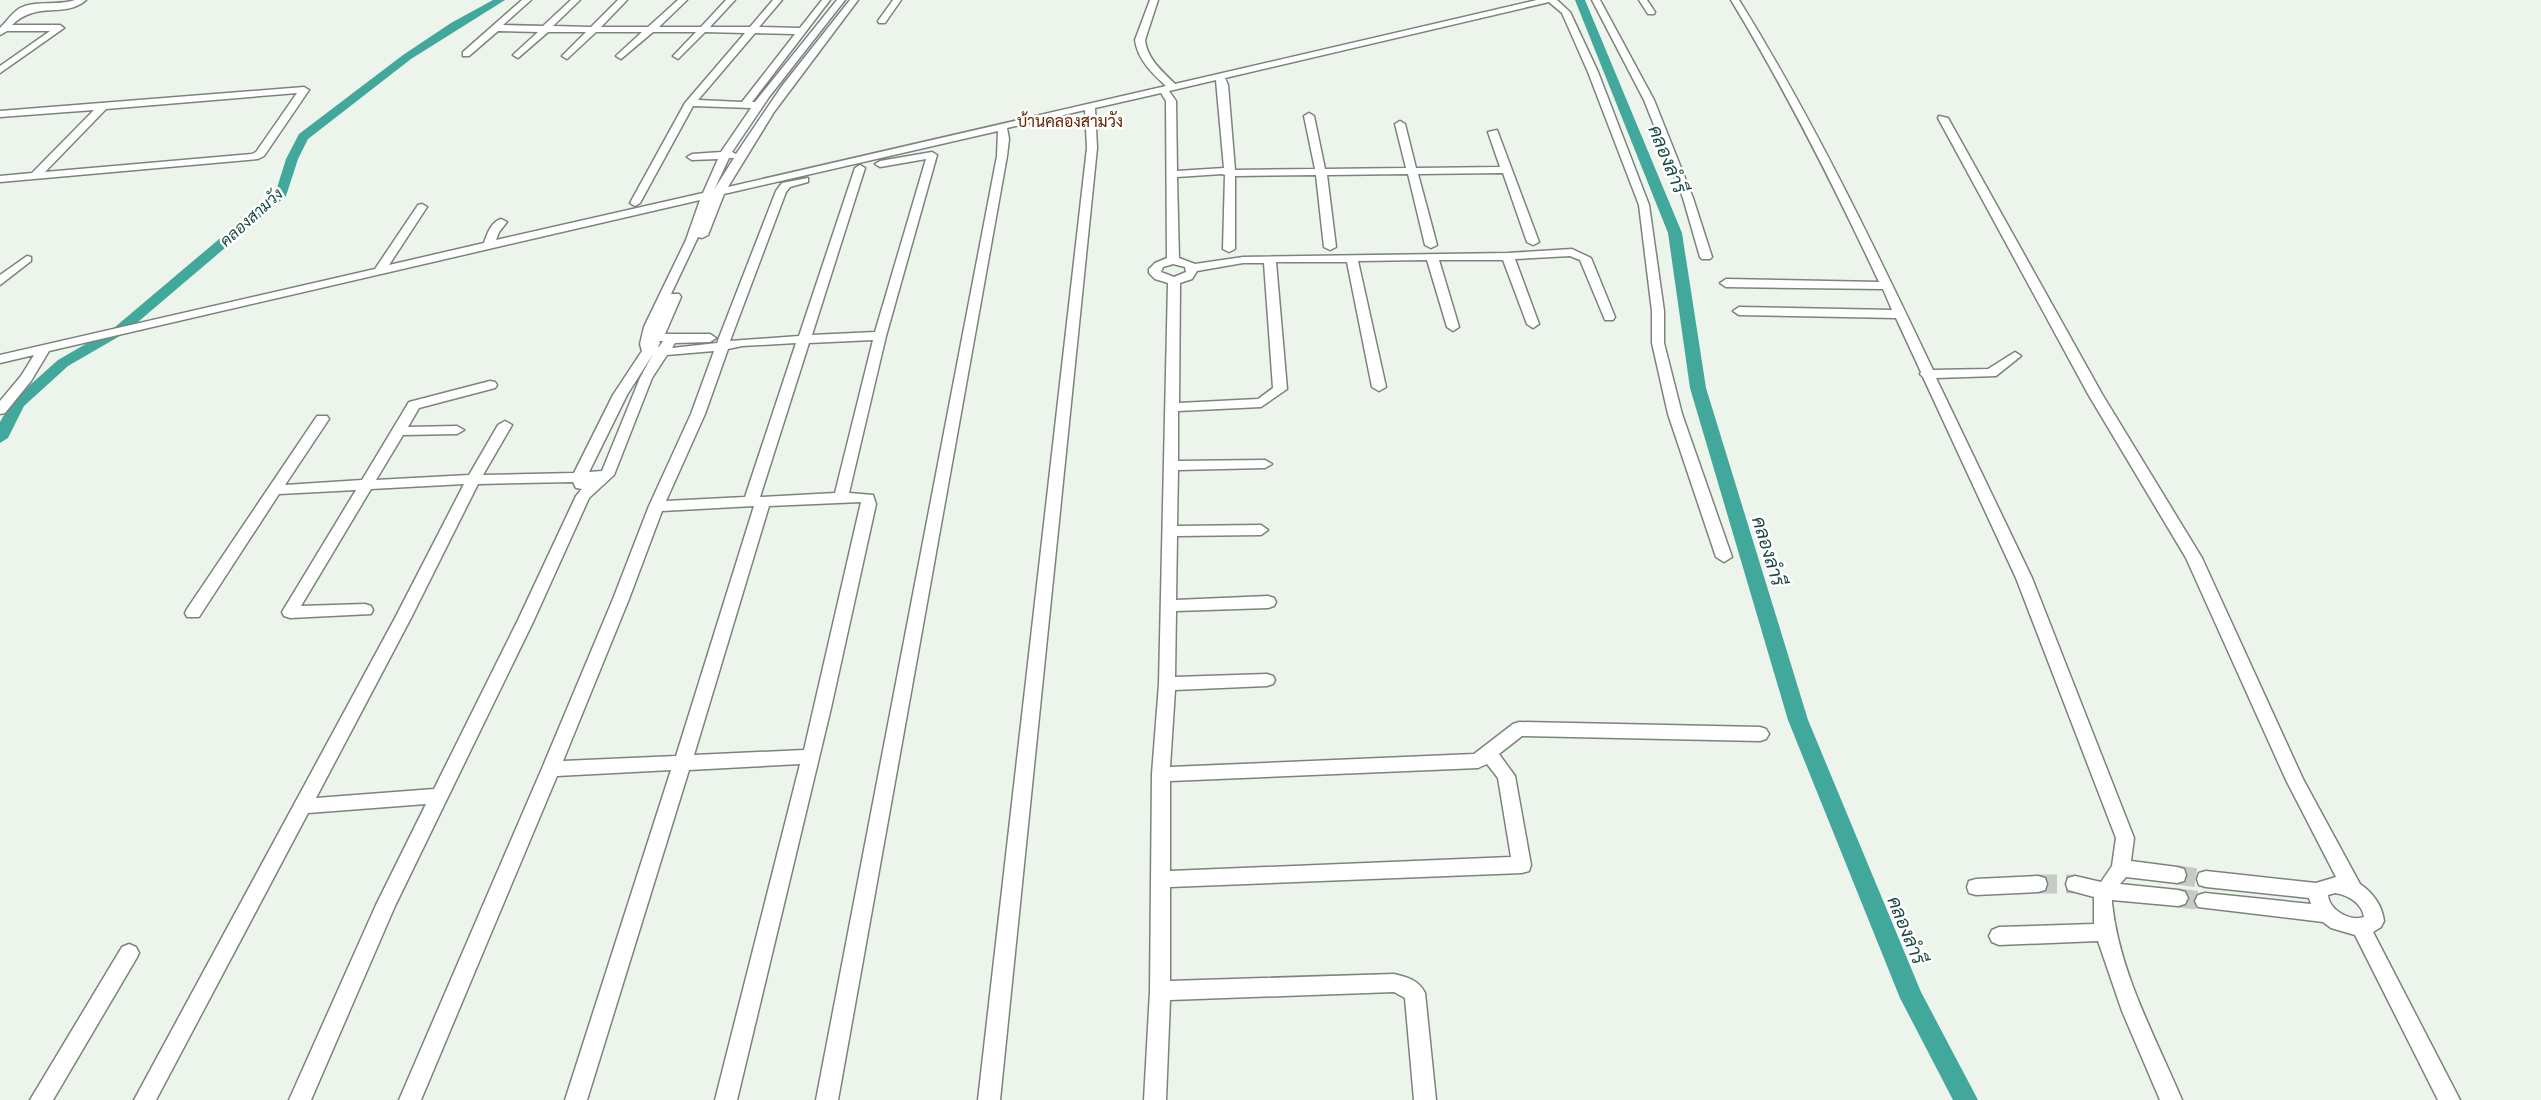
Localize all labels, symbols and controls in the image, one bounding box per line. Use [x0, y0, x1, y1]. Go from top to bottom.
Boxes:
district label: บ้านคลองสามวัง [1017, 111, 1123, 131]
water label: คลองลำรี [1643, 121, 1693, 198]
water label: คลองสามวัง [215, 184, 287, 250]
water label: คลองลำรี [1747, 513, 1791, 590]
water label: คลองลำรี [1882, 892, 1932, 969]

